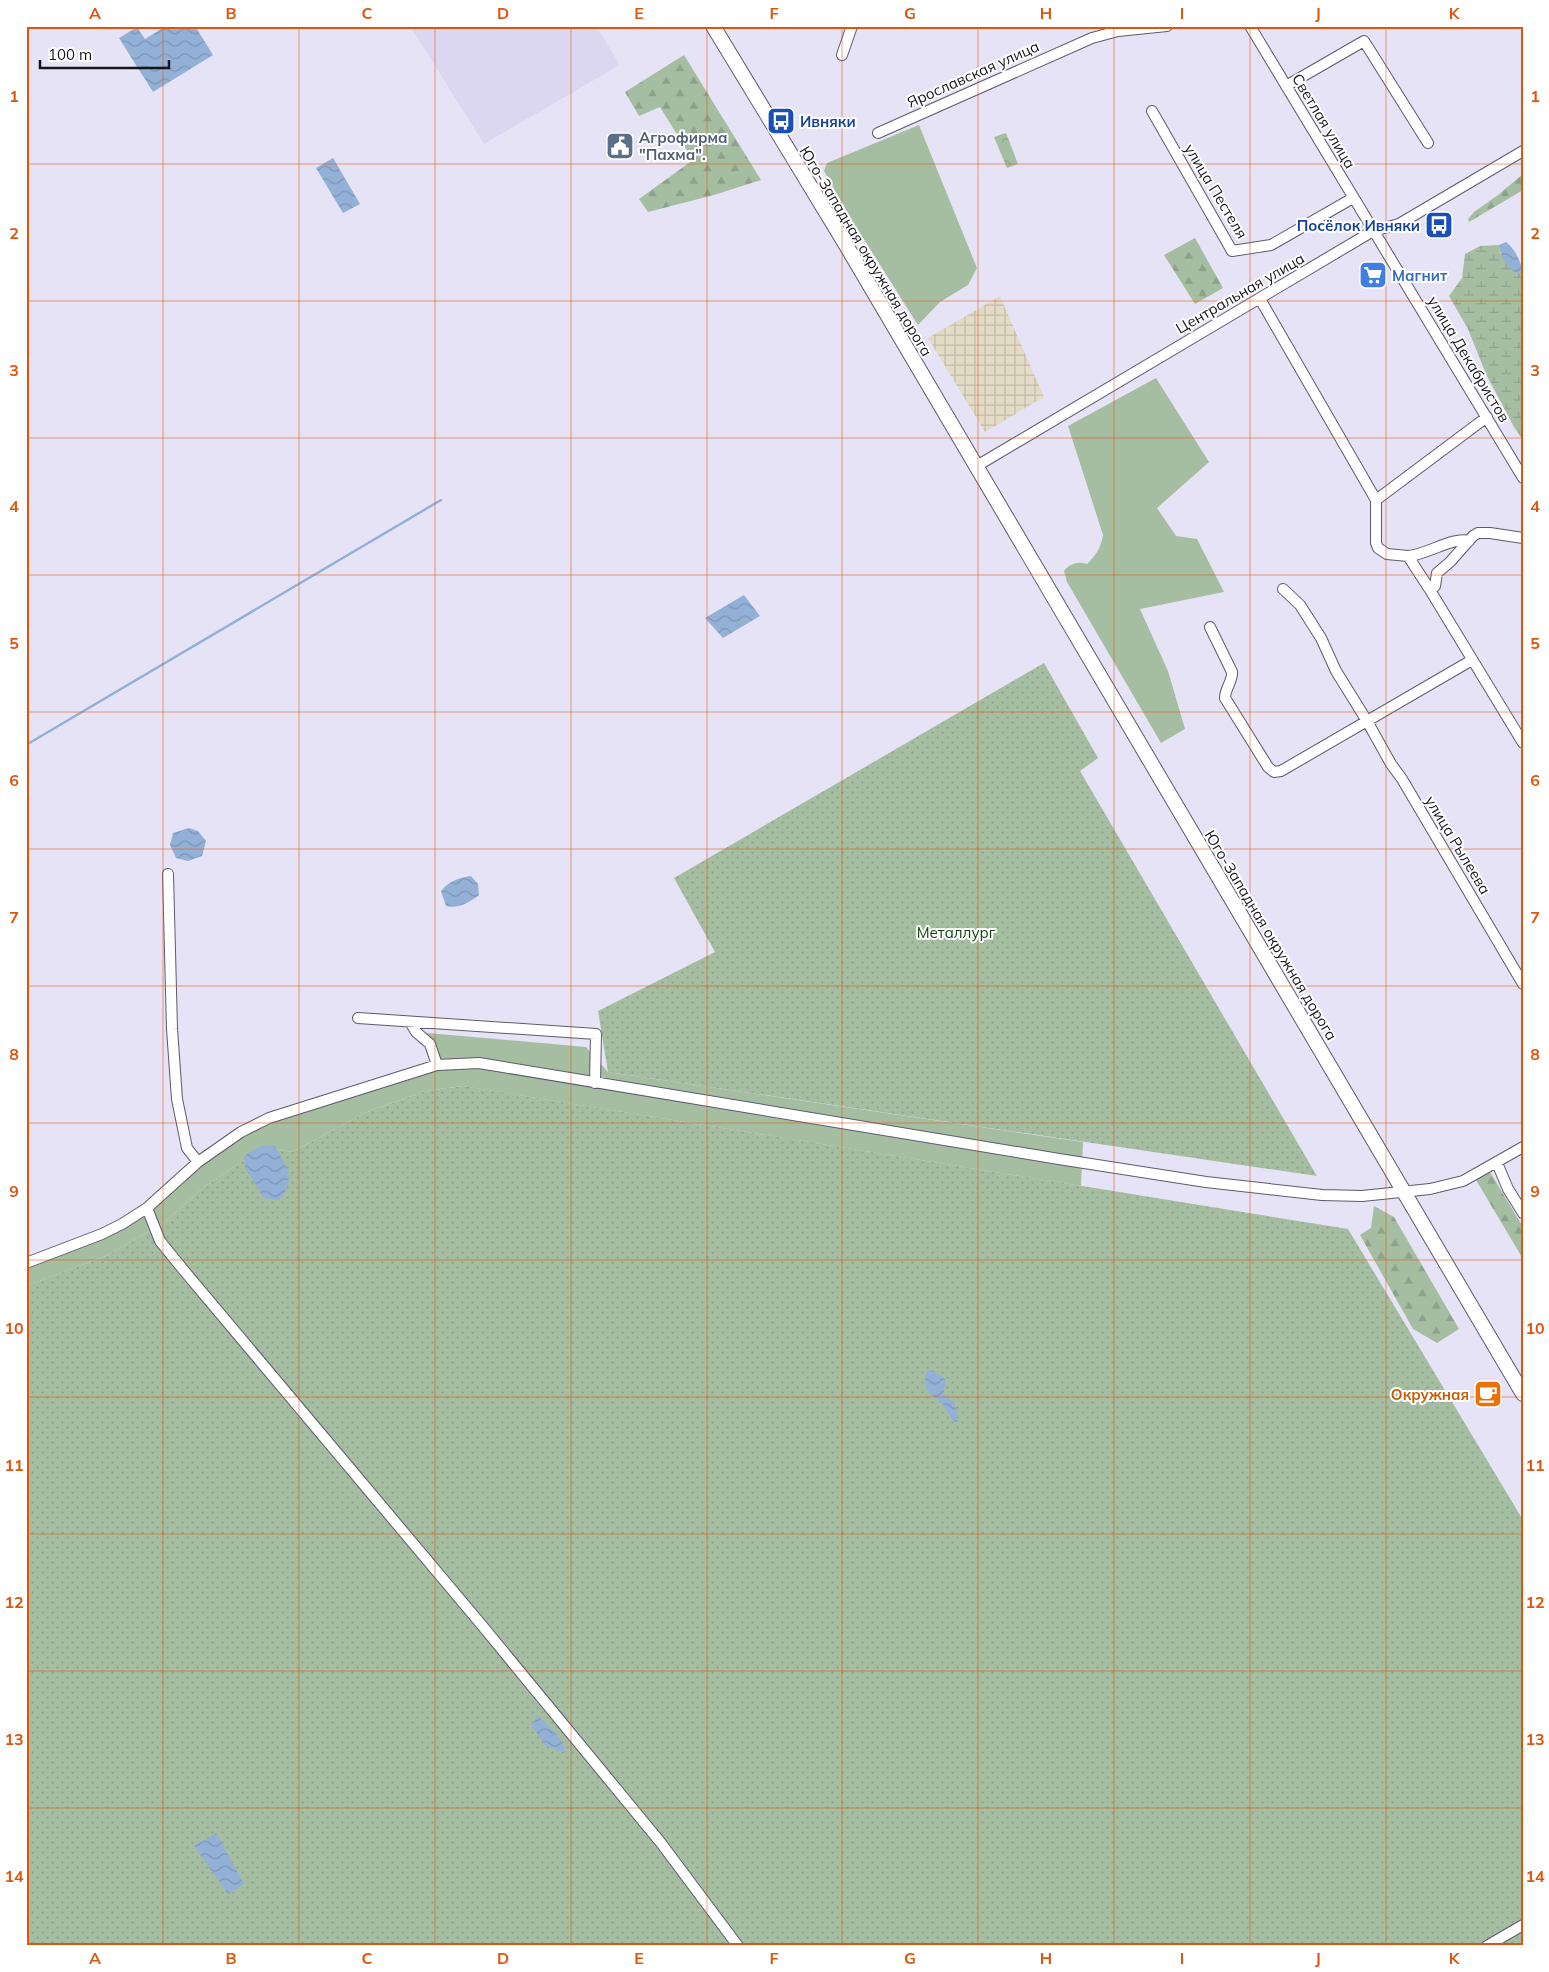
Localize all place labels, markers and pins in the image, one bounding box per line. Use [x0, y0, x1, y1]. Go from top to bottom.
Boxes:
bus stop icon: Ивняки [766, 106, 796, 136]
place label: Ивняки [800, 112, 856, 131]
place label: Агрофирма "Пахма". [639, 128, 727, 164]
public building icon: Агрофирма "Пахма". [605, 131, 635, 161]
bus stop icon: Посёлок Ивняки [1424, 210, 1454, 240]
place label: Посёлок Ивняки [1297, 216, 1420, 235]
supermarket icon: Магнит [1358, 260, 1388, 290]
place label: Магнит [1392, 266, 1448, 285]
cafe icon: Окружная [1473, 1379, 1503, 1409]
place label: Окружная [1391, 1385, 1469, 1404]

